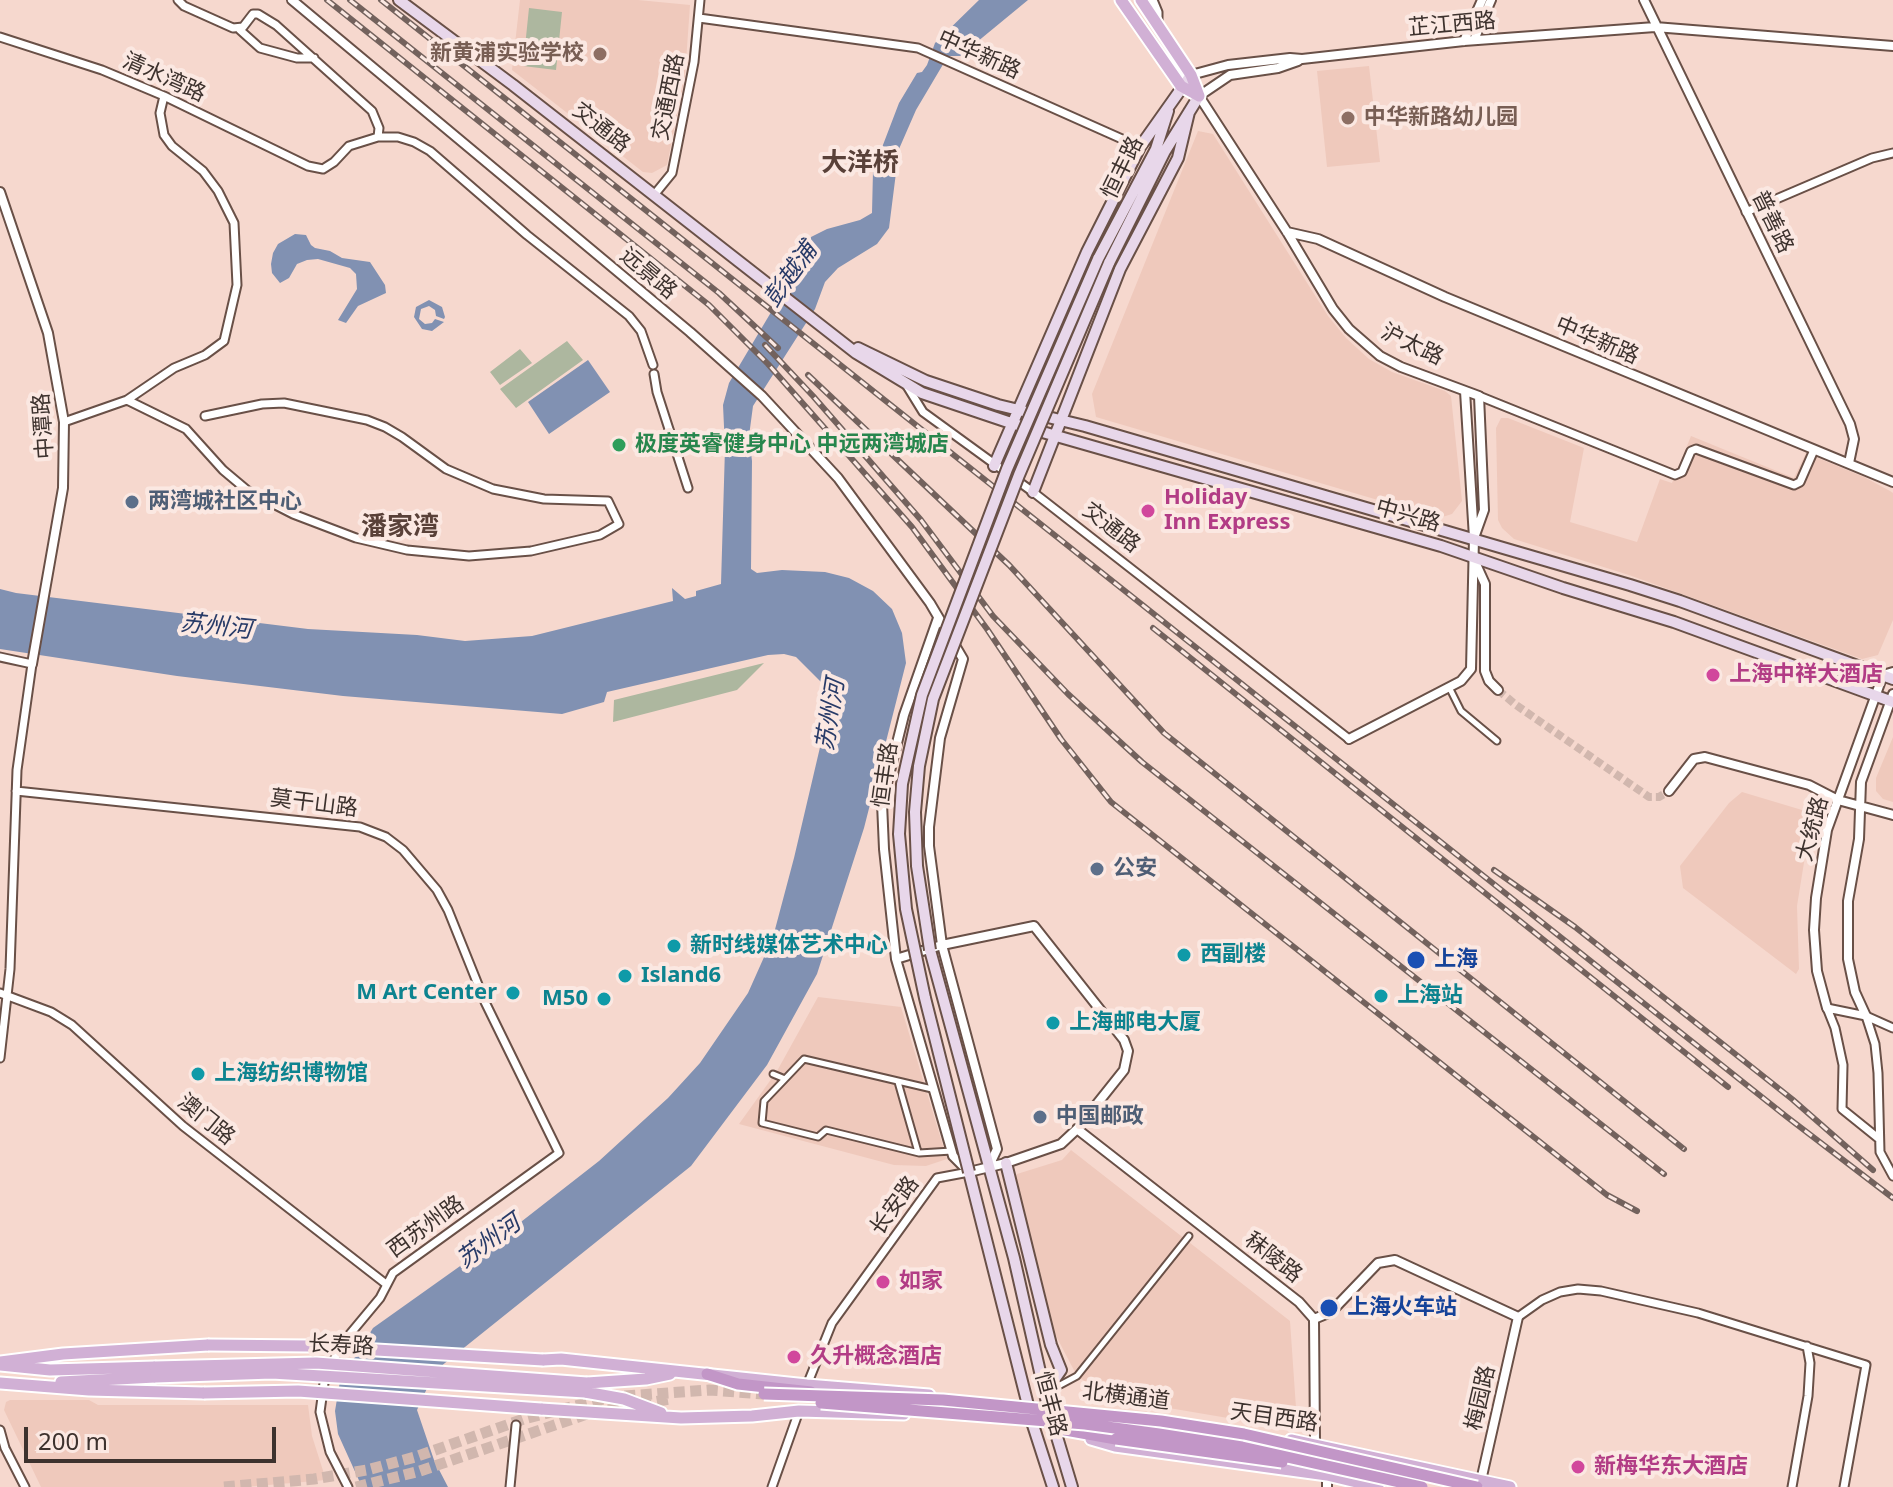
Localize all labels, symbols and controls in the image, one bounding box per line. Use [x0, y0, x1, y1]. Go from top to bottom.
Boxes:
street label: 芷江西路 [1407, 8, 1497, 42]
street label: 中华新路 [933, 25, 1025, 85]
place label: 新黄浦实验学校 [430, 41, 584, 67]
marker: 新黄浦实验学校 [591, 45, 609, 63]
street label: 清水湾路 [118, 48, 210, 108]
street label: 交通西路 [648, 51, 690, 143]
street label: 交通路 [567, 97, 635, 159]
place label: 中华新路幼儿园 [1364, 105, 1518, 131]
marker: 中华新路幼儿园 [1339, 109, 1357, 127]
street label: 恒丰路 [1097, 133, 1149, 203]
district label: 大洋桥 [821, 148, 899, 180]
street label: 普善路 [1746, 187, 1798, 257]
water label: 彭越浦 [758, 237, 824, 313]
street label: 远景路 [614, 243, 682, 305]
street label: 中华新路 [1551, 312, 1643, 370]
street label: 沪太路 [1377, 319, 1447, 371]
street label: 中潭路 [29, 392, 59, 460]
place label: 极度英睿健身中心 中远两湾城店 [635, 432, 949, 458]
marker: 极度英睿健身中心 中远两湾城店 [610, 436, 628, 454]
place label: Holiday Inn Express [1164, 485, 1290, 536]
place label: 两湾城社区中心 [148, 489, 302, 515]
marker: 两湾城社区中心 [123, 493, 141, 511]
street label: 中兴路 [1373, 494, 1443, 538]
street label: 交通路 [1077, 497, 1145, 559]
marker: Holiday Inn Express [1139, 502, 1157, 520]
district label: 潘家湾 [361, 512, 439, 544]
water label: 苏州河 [179, 609, 253, 645]
place label: 上海中祥大酒店 [1729, 662, 1883, 688]
marker: 上海中祥大酒店 [1704, 666, 1722, 684]
water label: 苏州河 [811, 677, 851, 753]
street label: 恒丰路 [868, 740, 904, 810]
street label: 莫干山路 [269, 786, 359, 822]
street label: 大统路 [1792, 794, 1834, 864]
place label: 公安 [1113, 856, 1157, 882]
marker: 公安 [1088, 860, 1106, 878]
place label: 新时线媒体艺术中心 [690, 933, 888, 959]
marker: 新时线媒体艺术中心 [665, 937, 683, 955]
place label: 西副楼 [1200, 942, 1266, 968]
marker: 西副楼 [1175, 946, 1193, 964]
place label: 上海 [1434, 947, 1478, 973]
marker: 上海 [1405, 949, 1427, 971]
place label: Island6 [641, 963, 721, 989]
marker: Island6 [616, 967, 634, 985]
place label: M Art Center [356, 980, 497, 1006]
place label: 上海站 [1397, 983, 1463, 1009]
marker: M Art Center [504, 984, 522, 1002]
place label: M50 [542, 986, 588, 1012]
marker: 上海站 [1372, 987, 1390, 1005]
marker: M50 [595, 990, 613, 1008]
place label: 上海邮电大厦 [1069, 1010, 1201, 1036]
marker: 上海邮电大厦 [1044, 1014, 1062, 1032]
place label: 上海纺织博物馆 [214, 1061, 368, 1087]
marker: 上海纺织博物馆 [189, 1065, 207, 1083]
street label: 澳门路 [172, 1089, 240, 1151]
place label: 中国邮政 [1056, 1104, 1144, 1130]
marker: 中国邮政 [1031, 1108, 1049, 1126]
street label: 长安路 [865, 1172, 925, 1240]
street label: 西苏州路 [383, 1190, 469, 1264]
water label: 苏州河 [451, 1209, 527, 1275]
street label: 秣陵路 [1239, 1227, 1307, 1289]
place label: 如家 [899, 1269, 943, 1295]
marker: 如家 [874, 1273, 892, 1291]
place label: 上海火车站 [1347, 1295, 1457, 1321]
marker: 上海火车站 [1318, 1297, 1340, 1319]
street label: 长寿路 [307, 1331, 375, 1361]
place label: 久升概念酒店 [810, 1344, 942, 1370]
marker: 久升概念酒店 [785, 1348, 803, 1366]
street label: 梅园路 [1461, 1363, 1501, 1433]
street label: 恒丰路 [1029, 1369, 1071, 1439]
street label: 北横通道 [1081, 1379, 1171, 1415]
street label: 天目西路 [1229, 1399, 1319, 1437]
scale bar [28, 1411, 280, 1461]
text: 200 m [38, 1424, 108, 1457]
place label: 新梅华东大酒店 [1594, 1454, 1748, 1480]
marker: 新梅华东大酒店 [1569, 1458, 1587, 1476]

